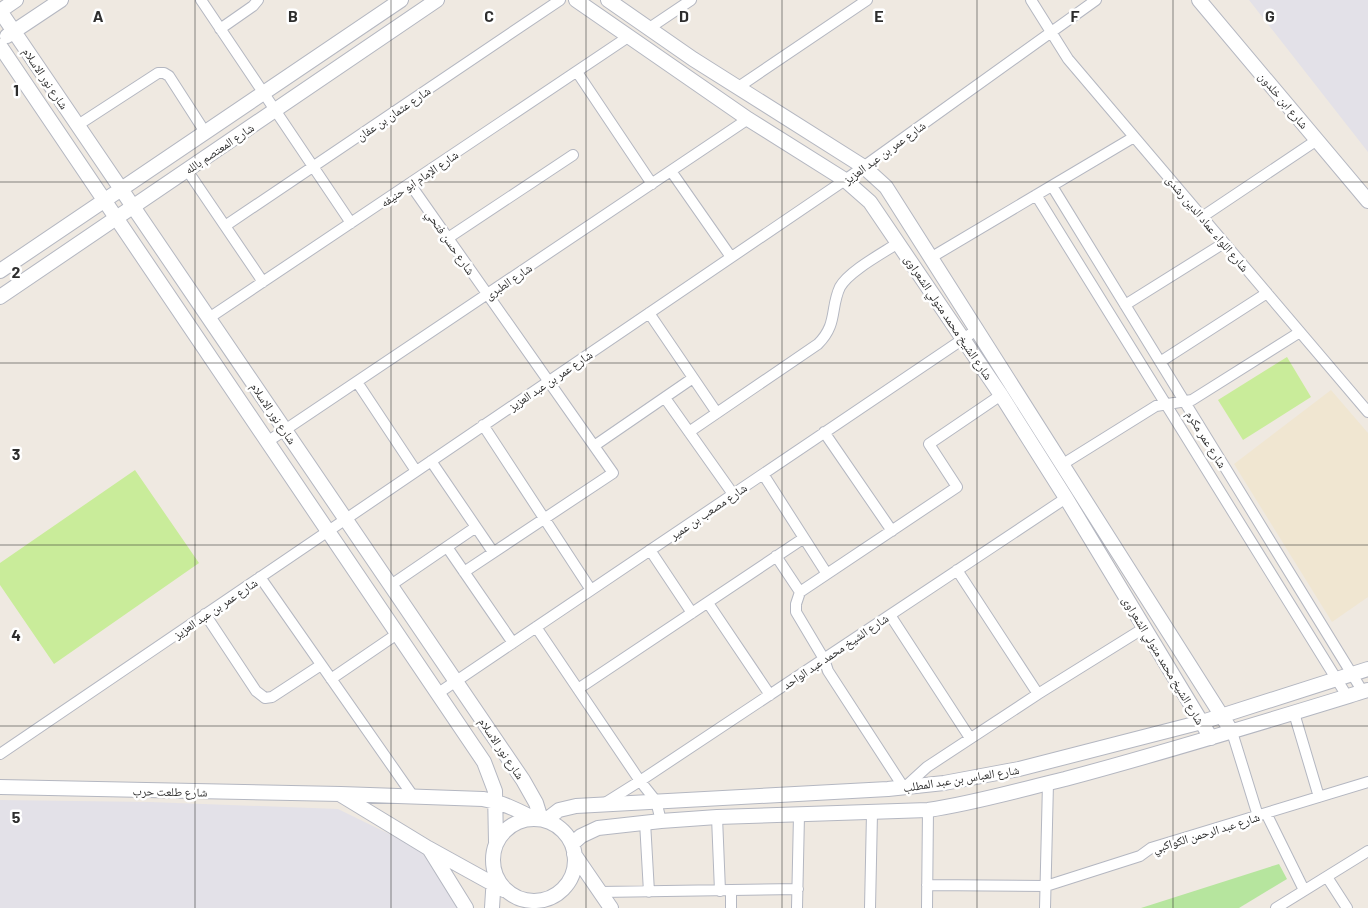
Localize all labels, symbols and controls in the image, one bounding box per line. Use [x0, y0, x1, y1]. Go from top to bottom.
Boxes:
text: A [93, 6, 104, 25]
text: B [288, 6, 298, 25]
text: C [484, 6, 494, 25]
text: D [679, 6, 689, 25]
text: E [874, 6, 884, 25]
text: F [1071, 6, 1080, 25]
text: G [1265, 6, 1275, 25]
street label: شارع نور الاسلام [19, 45, 72, 113]
street label: شارع ابن خلدون [1255, 69, 1312, 133]
text: 1 [13, 80, 19, 99]
street label: شارع عثمان بن عفان [353, 83, 434, 145]
street label: شارع عمر بن عبد العزيز [839, 117, 929, 189]
street label: شارع المعتصم بالله [182, 120, 257, 178]
street label: شارع الإمام ابو حنيفه [377, 147, 462, 211]
street label: شارع اللواء عماد الدين رشدى [1162, 172, 1252, 275]
street label: شارع حسن فتحي [420, 207, 479, 279]
street label: شارع الشيخ محمد متولي الشعراوى [899, 252, 996, 384]
street label: شارع الطبرى [482, 260, 535, 304]
text: 2 [12, 262, 21, 281]
street label: شارع عمر بن عبد العزيز [505, 347, 596, 415]
street label: شارع نور الاسلام [247, 380, 300, 448]
street label: شارع عمر مكرم [1182, 408, 1230, 471]
text: 3 [12, 444, 20, 463]
street label: شارع مصعب بن عمير [666, 480, 750, 544]
street label: شارع عمر بن عبد العزيز [170, 575, 261, 643]
street label: شارع الشيخ محمد متولي الشعراوى [1117, 593, 1208, 729]
street label: شارع الشيخ محمد عبد الواحد [779, 610, 892, 693]
text: 4 [11, 625, 21, 644]
street label: شارع نور الاسلام [475, 715, 528, 783]
street label: شارع العباس بن عبد المطلب [902, 762, 1021, 796]
street label: شارع طلعت حرب [132, 783, 208, 801]
text: 5 [12, 807, 21, 826]
street label: شارع عبد الرحمن الكواكبي [1151, 809, 1263, 859]

